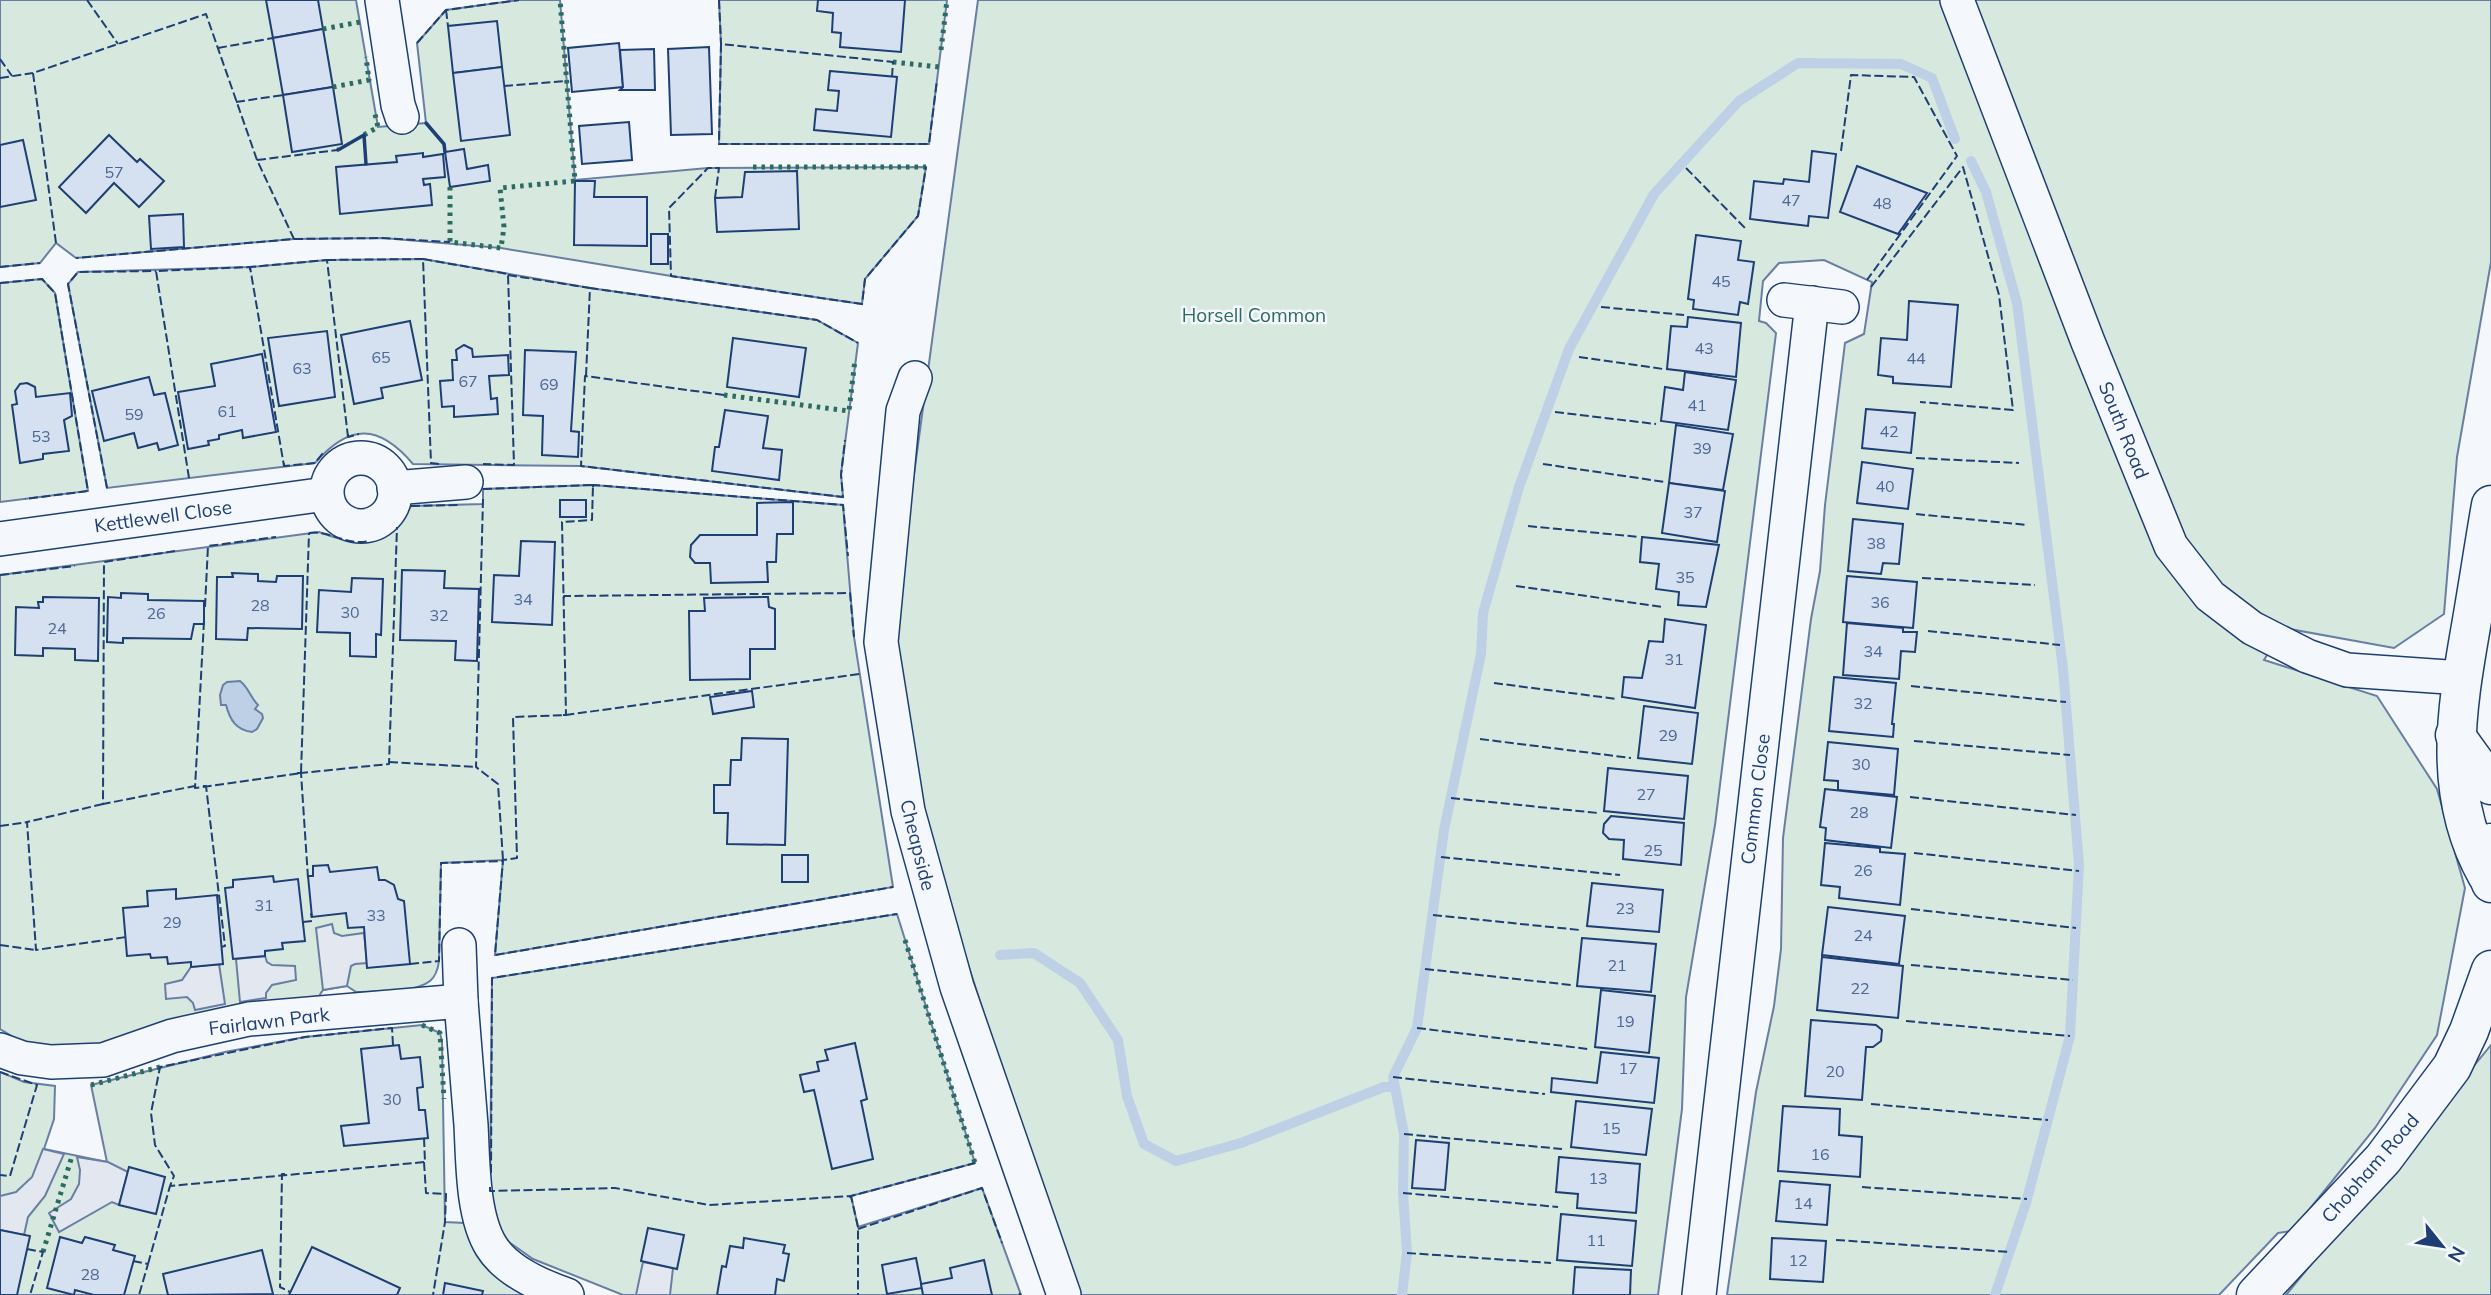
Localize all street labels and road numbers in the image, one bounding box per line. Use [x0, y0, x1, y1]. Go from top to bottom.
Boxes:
street label: South Road [2094, 378, 2154, 482]
street label: Kettlewell Close [93, 494, 233, 538]
street label: Common Close [1735, 732, 1775, 866]
street label: Cheapside [895, 797, 941, 893]
street label: Fairlawn Park [207, 1002, 331, 1040]
street label: Chobham Road [2316, 1108, 2424, 1228]

